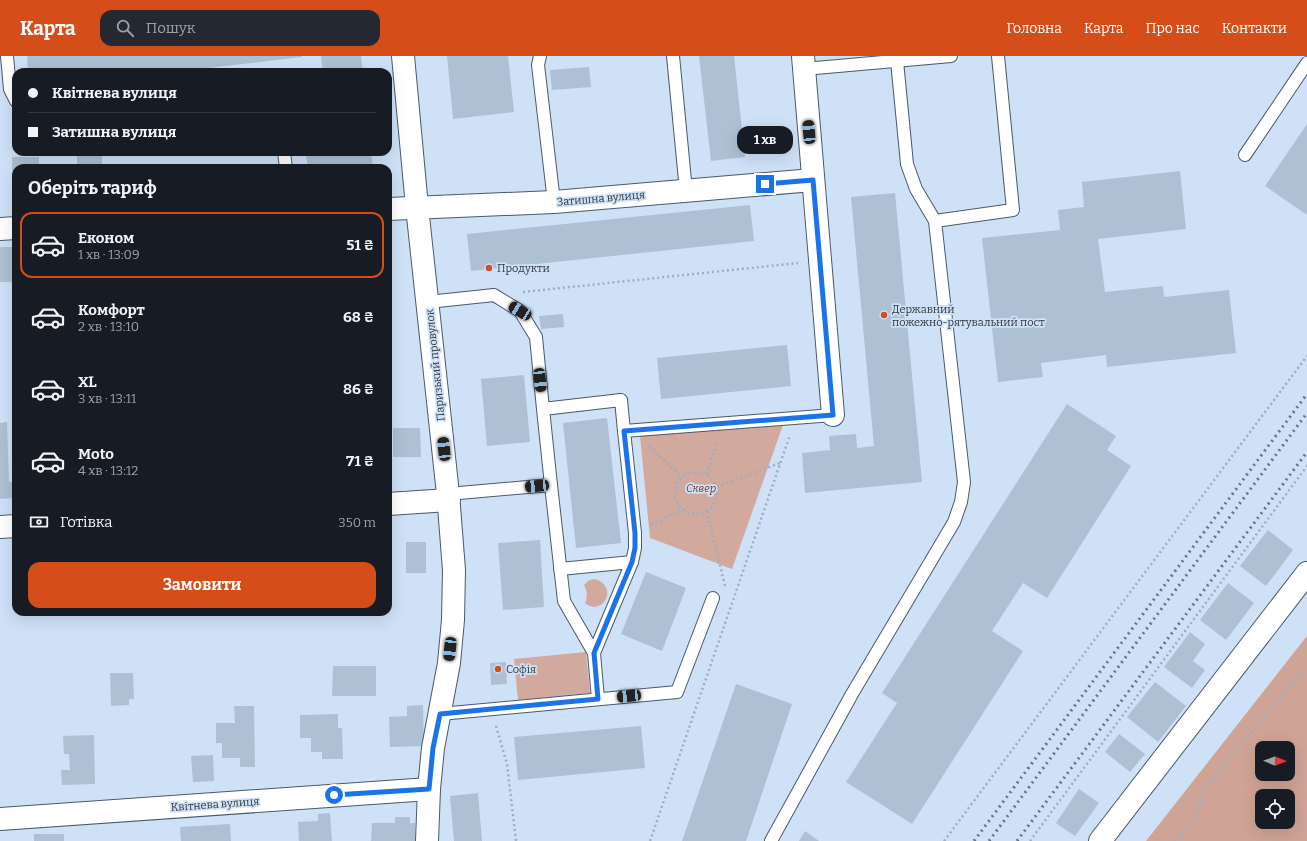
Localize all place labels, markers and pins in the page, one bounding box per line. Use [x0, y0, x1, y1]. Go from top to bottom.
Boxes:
place label: Продукти [497, 262, 550, 275]
marker: Продукти [484, 263, 494, 273]
place label: Державний пожежно-рятувальний пост [892, 303, 1045, 329]
marker: Державний пожежно-рятувальний пост [879, 310, 889, 320]
place label: Софія [506, 663, 536, 676]
marker: Софія [493, 664, 503, 674]

